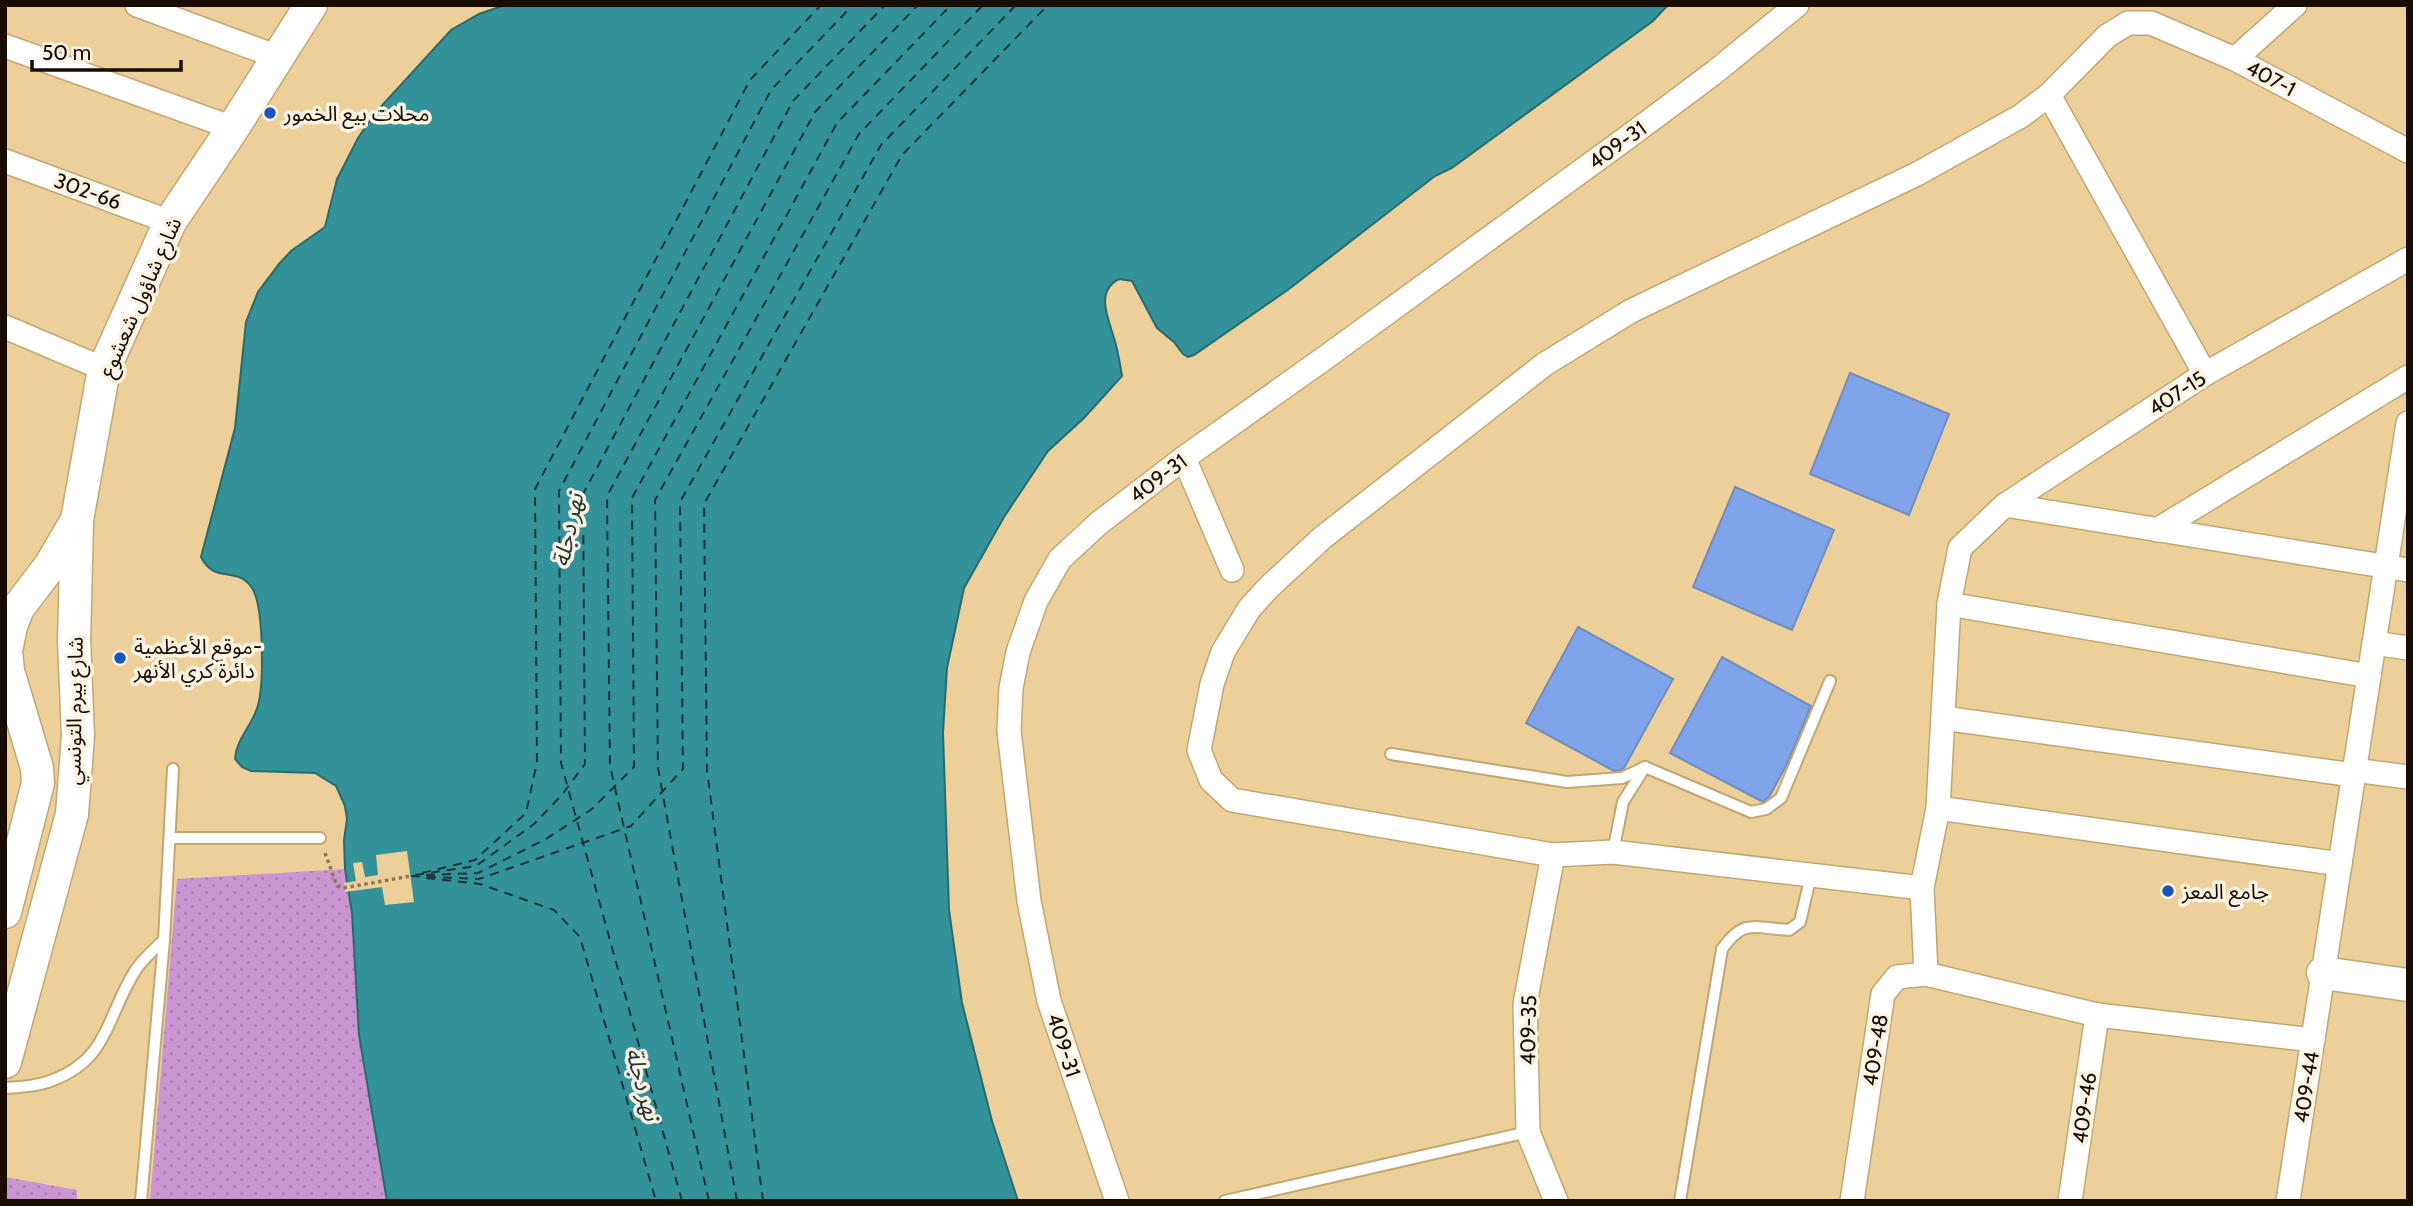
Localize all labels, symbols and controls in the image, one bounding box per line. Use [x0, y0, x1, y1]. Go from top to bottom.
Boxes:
scale bar [32, 28, 180, 72]
text: 50 m [42, 40, 91, 65]
street label: 407-1 [2242, 55, 2300, 101]
place label: محلات بيع الخمور [283, 101, 430, 129]
marker: محلات بيع الخمور [262, 105, 278, 121]
street label: 409-31 [1583, 116, 1651, 174]
street label: 302-66 [51, 167, 125, 215]
street label: شارع شاؤول شعشوع [94, 213, 189, 382]
street label: 407-15 [2144, 365, 2210, 421]
street label: 409-31 [1124, 448, 1192, 508]
water label: نهر دجلة [547, 489, 590, 569]
place label: موقع الأعظمية- دائرة كري الأنهر [133, 634, 262, 686]
street label: شارع بيرم التونسي [60, 636, 92, 786]
marker: موقع الأعظمية- دائرة كري الأنهر [112, 650, 128, 666]
place label: جامع المعز [2181, 879, 2269, 907]
marker: جامع المعز [2160, 883, 2176, 899]
street label: 409-35 [1515, 995, 1541, 1065]
street label: 409-31 [1042, 1010, 1086, 1080]
street label: 409-48 [1857, 1012, 1893, 1088]
water label: نهر دجلة [620, 1045, 667, 1125]
street label: 409-44 [2288, 1050, 2324, 1124]
street label: 409-46 [2067, 1071, 2101, 1145]

